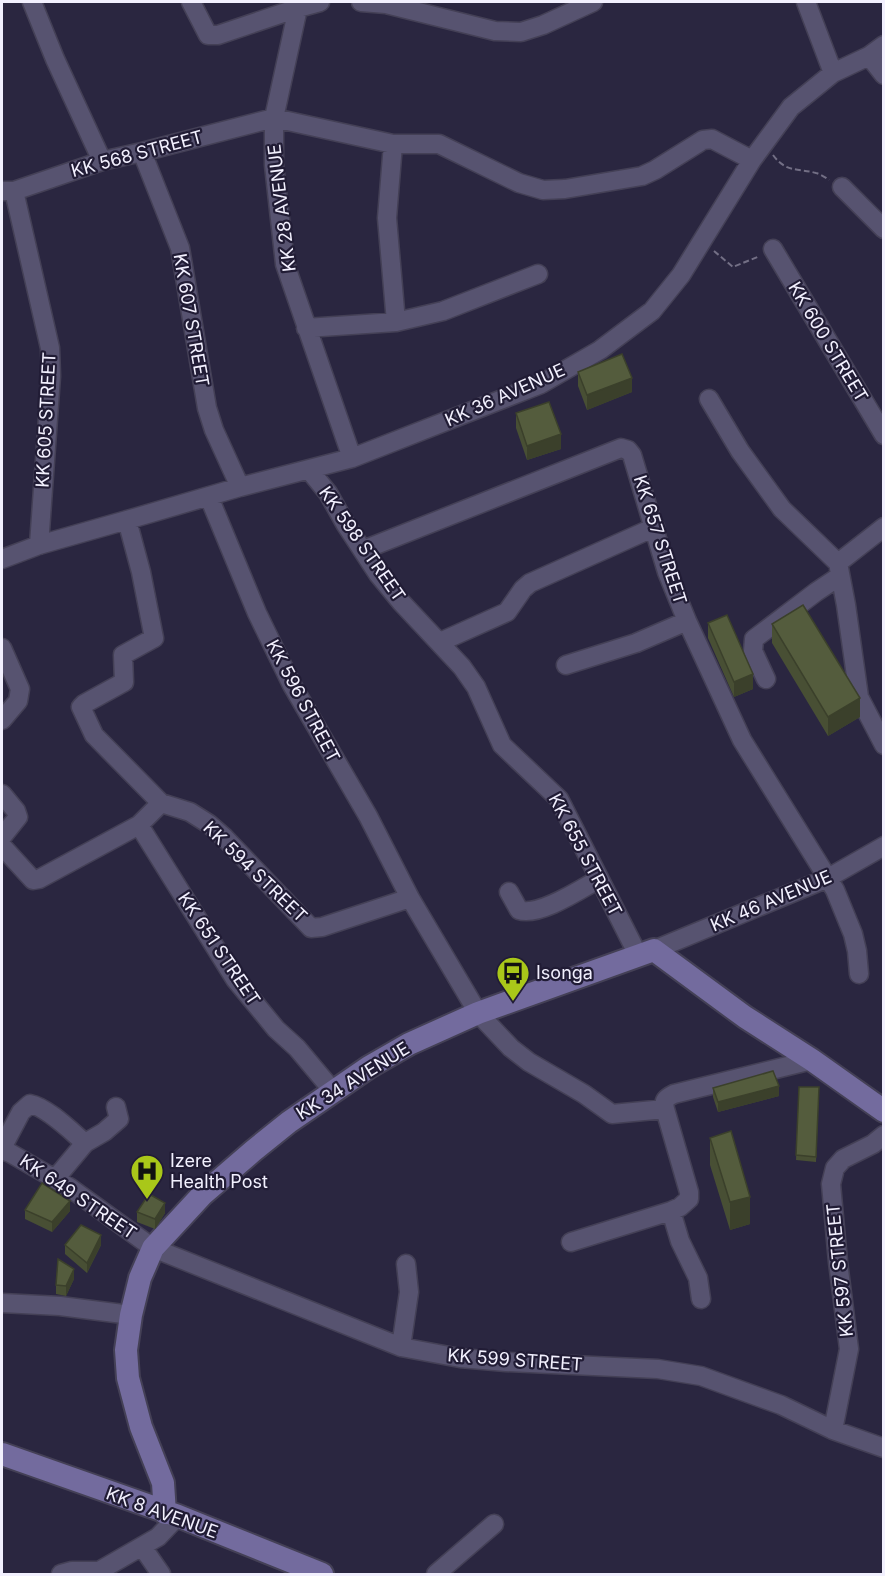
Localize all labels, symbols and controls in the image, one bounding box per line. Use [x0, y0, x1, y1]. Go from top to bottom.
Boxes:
street label: KK 568 STREET [69, 126, 205, 181]
street label: KK 28 AVENUE [263, 143, 300, 273]
street label: KK 607 STREET [169, 252, 214, 388]
street label: KK 600 STREET [784, 278, 873, 406]
street label: KK 605 STREET [31, 352, 60, 488]
street label: KK 36 AVENUE [442, 359, 568, 430]
street label: KK 657 STREET [630, 473, 691, 607]
street label: KK 598 STREET [315, 482, 410, 605]
street label: KK 596 STREET [262, 636, 345, 766]
street label: KK 655 STREET [544, 790, 626, 919]
street label: KK 594 STREET [199, 817, 312, 926]
street label: KK 46 AVENUE [707, 866, 834, 935]
street label: KK 651 STREET [174, 888, 265, 1009]
bus stop icon: Isonga [495, 955, 531, 1002]
place label: Isonga [536, 962, 593, 983]
street label: KK 34 AVENUE [292, 1037, 413, 1124]
street label: KK 649 STREET [16, 1150, 141, 1243]
place label: Izere Health Post [170, 1150, 268, 1192]
hospital icon: Izere Health Post [129, 1153, 165, 1200]
street label: KK 597 STREET [822, 1202, 857, 1338]
street label: KK 599 STREET [447, 1344, 583, 1375]
street label: KK 8 AVENUE [103, 1483, 221, 1543]

